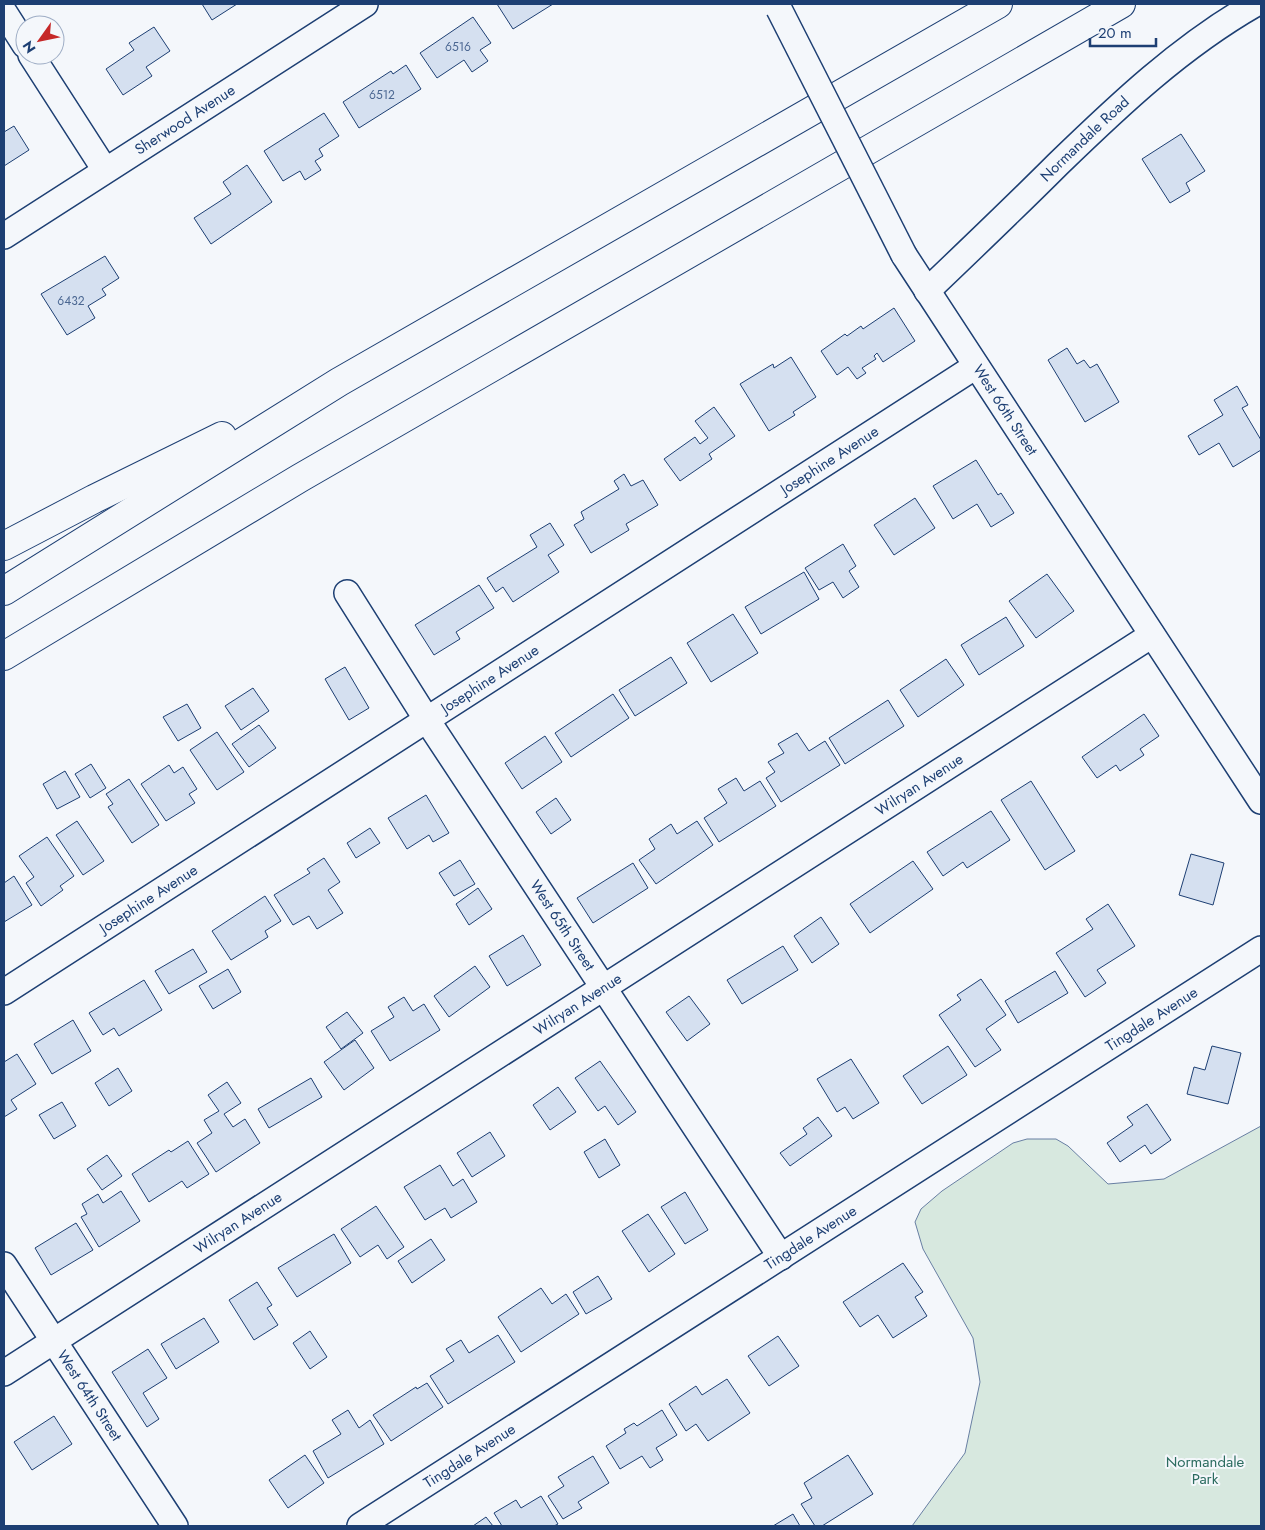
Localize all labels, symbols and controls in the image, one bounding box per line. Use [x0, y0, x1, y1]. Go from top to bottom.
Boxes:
north arrow [15, 15, 65, 65]
scale bar [1090, 15, 1156, 47]
text: 20 m [1098, 22, 1132, 44]
text: N [18, 37, 41, 57]
house number: 6516 [445, 38, 471, 56]
street label: Sherwood Avenue [130, 79, 240, 160]
house number: 6512 [369, 86, 395, 104]
street label: Normandale Road [1035, 91, 1134, 187]
house number: 6432 [57, 292, 85, 310]
street label: West 66th Street [967, 360, 1043, 460]
street label: Josephine Avenue [775, 420, 883, 501]
street label: Josephine Avenue [435, 639, 544, 720]
street label: Wilryan Avenue [871, 748, 968, 821]
street label: Josephine Avenue [94, 859, 202, 940]
street label: West 65th Street [524, 876, 601, 975]
street label: Wilryan Avenue [529, 968, 626, 1041]
street label: Tingdale Avenue [1101, 981, 1202, 1057]
street label: Wilryan Avenue [189, 1186, 286, 1259]
street label: Tingdale Avenue [760, 1200, 861, 1275]
street label: West 64th Street [52, 1346, 128, 1446]
street label: Tingdale Avenue [419, 1418, 520, 1494]
park label: Normandale Park [1166, 1451, 1245, 1490]

